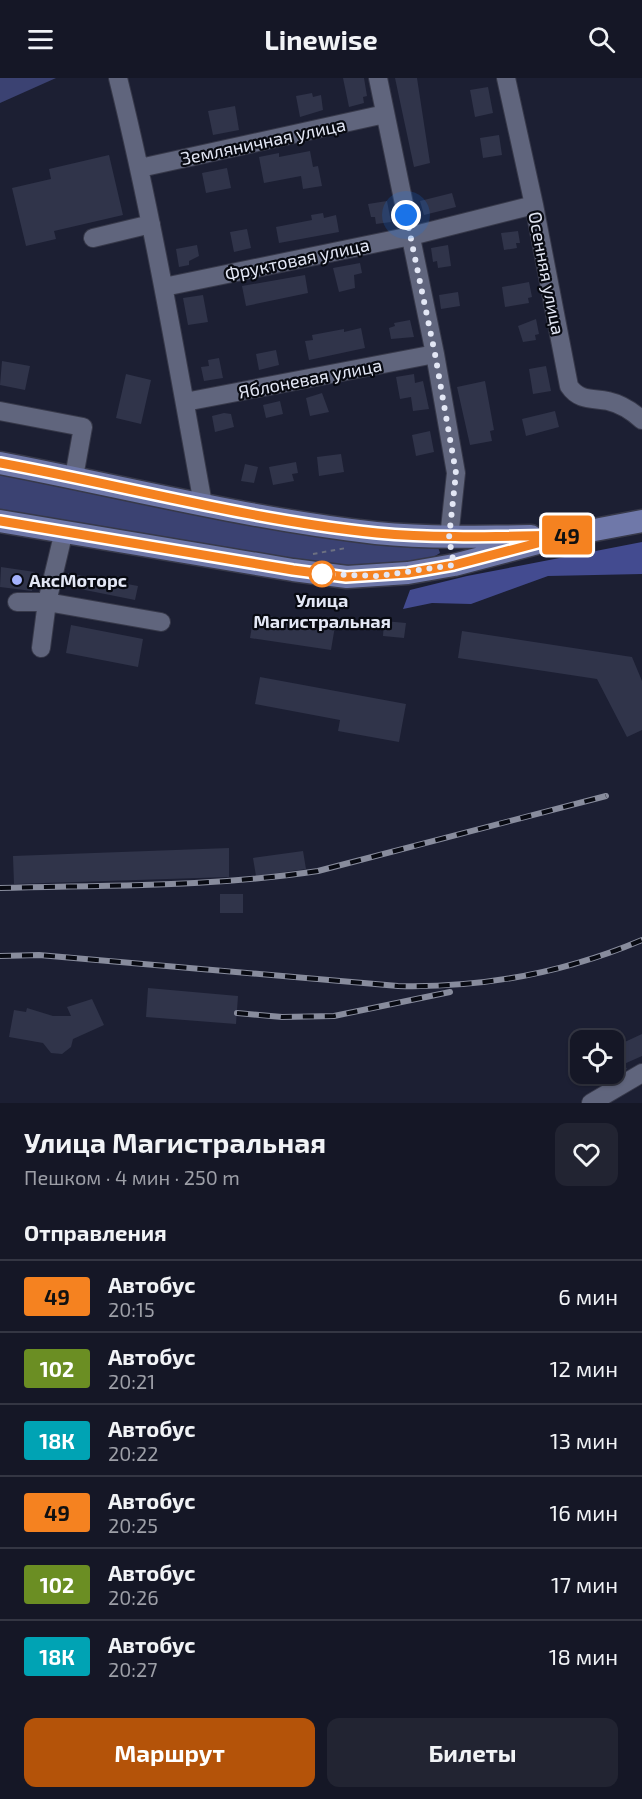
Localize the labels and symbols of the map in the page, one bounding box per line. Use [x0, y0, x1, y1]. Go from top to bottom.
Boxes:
street label: Земляничная улица [179, 113, 347, 169]
your location [391, 200, 421, 230]
street label: Осенняя улица [524, 209, 570, 337]
street label: Фруктовая улица [223, 233, 371, 285]
street label: Яблоневая улица [236, 353, 384, 403]
line badge: 49 [540, 516, 594, 554]
marker: Улица Магистральная [309, 561, 335, 587]
place label: АксМоторс [29, 569, 127, 591]
marker: АксМоторс [10, 573, 24, 587]
place label: Улица Магистральная [253, 589, 391, 632]

